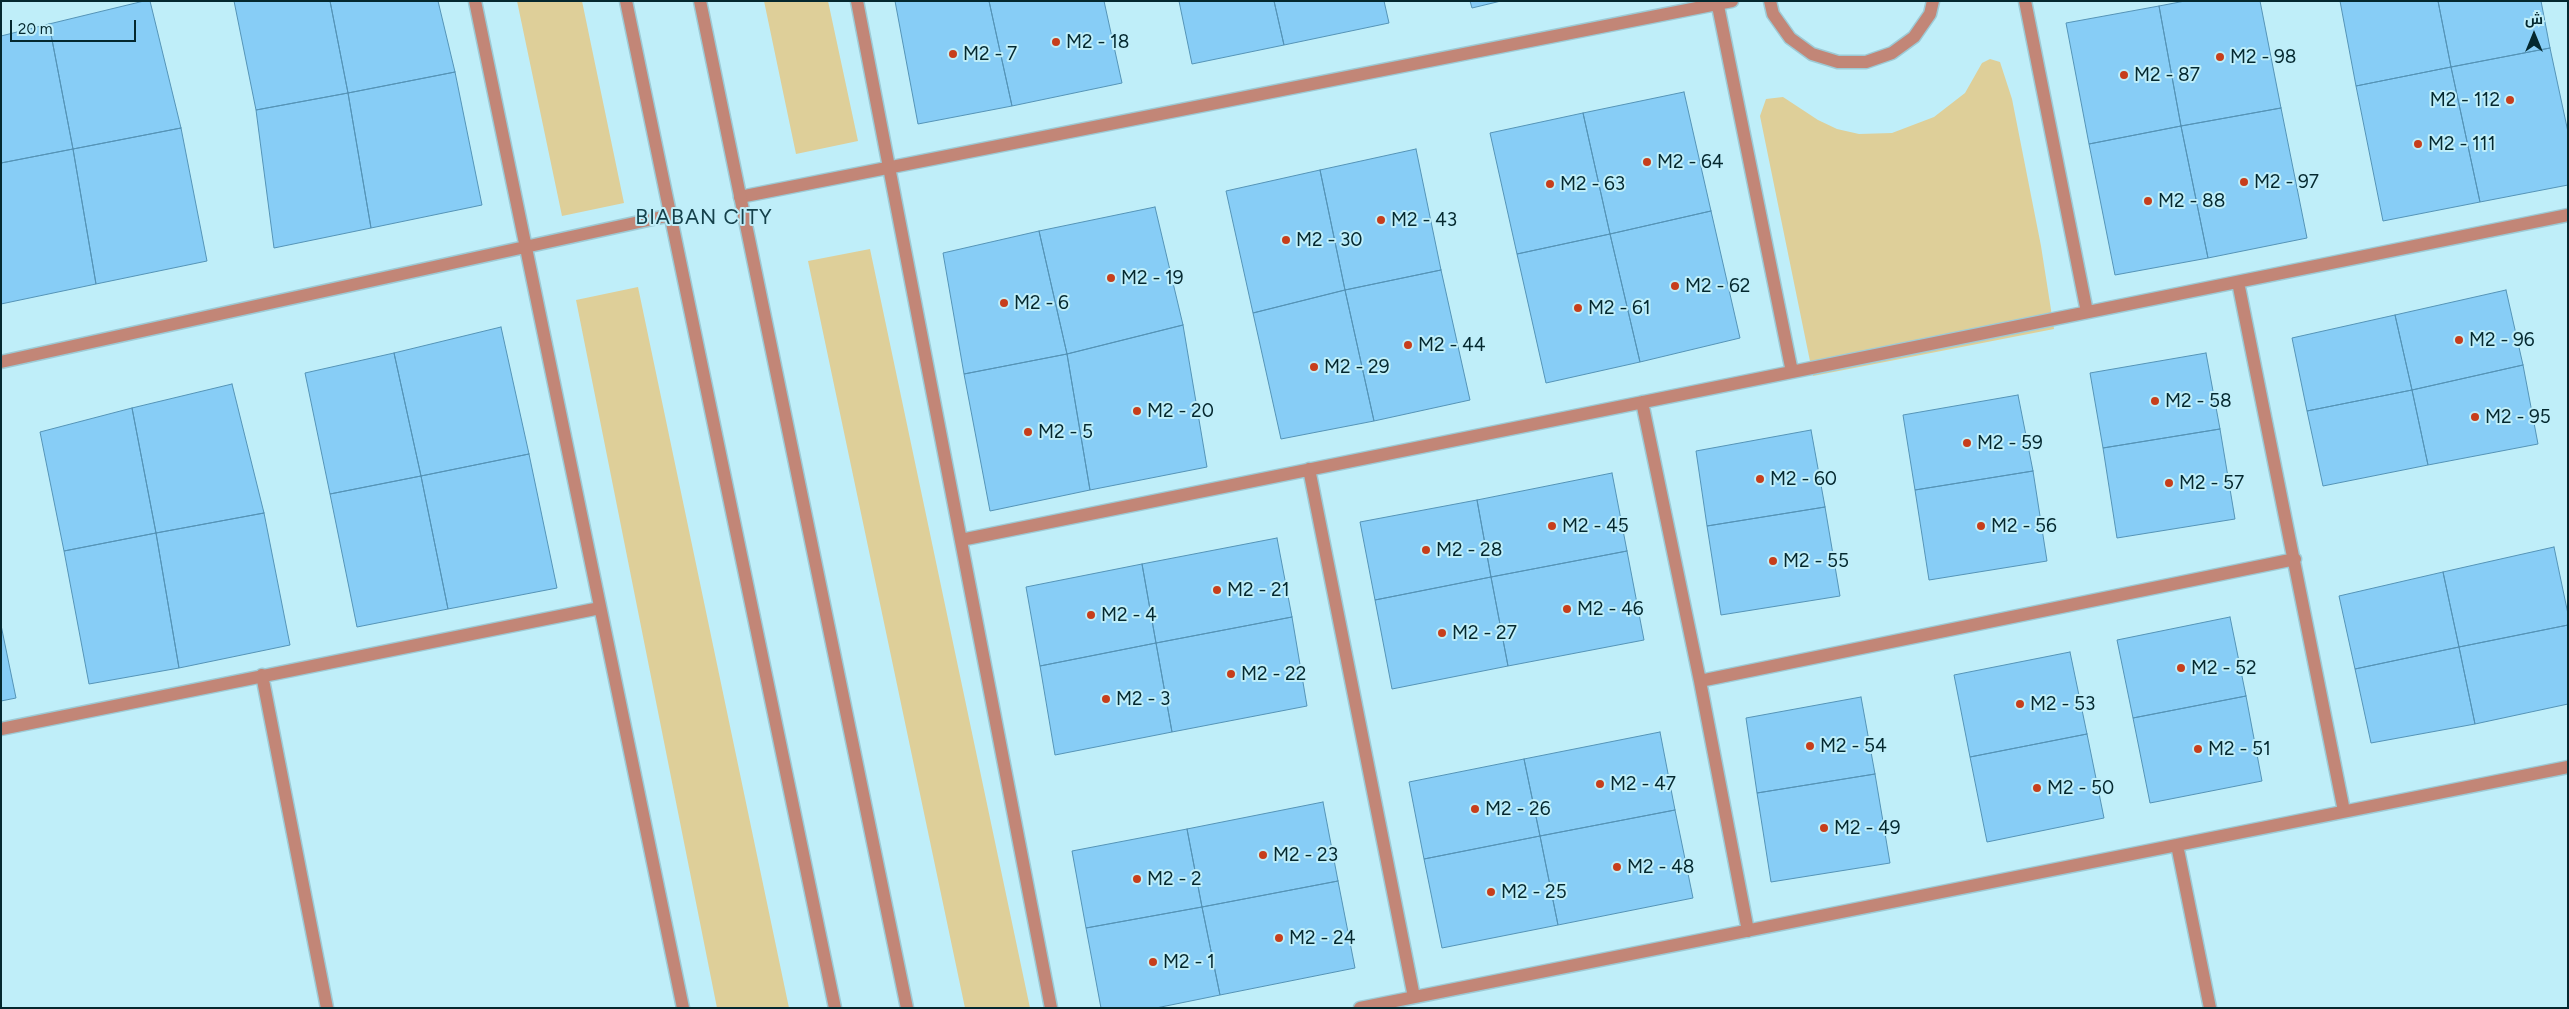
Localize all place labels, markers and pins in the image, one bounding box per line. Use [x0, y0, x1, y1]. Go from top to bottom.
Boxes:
place label: M2 - 18 [1066, 31, 1130, 53]
marker: M2 - 18 [1050, 36, 1062, 48]
place label: M2 - 7 [963, 43, 1017, 65]
place label: M2 - 98 [2230, 46, 2296, 68]
marker: M2 - 7 [947, 48, 959, 60]
marker: M2 - 98 [2214, 51, 2226, 63]
place label: M2 - 87 [2134, 64, 2200, 86]
marker: M2 - 87 [2118, 69, 2130, 81]
place label: M2 - 112 [2430, 89, 2500, 111]
marker: M2 - 112 [2504, 94, 2516, 106]
place label: M2 - 111 [2428, 133, 2496, 155]
marker: M2 - 111 [2412, 138, 2424, 150]
place label: M2 - 64 [1657, 151, 1724, 173]
marker: M2 - 64 [1641, 156, 1653, 168]
place label: M2 - 97 [2254, 171, 2319, 193]
place label: M2 - 63 [1560, 173, 1625, 195]
marker: M2 - 97 [2238, 176, 2250, 188]
marker: M2 - 63 [1544, 178, 1556, 190]
place label: M2 - 88 [2158, 190, 2225, 212]
marker: M2 - 88 [2142, 195, 2154, 207]
place label: M2 - 43 [1391, 209, 1457, 231]
marker: M2 - 43 [1375, 214, 1387, 226]
place label: M2 - 30 [1296, 229, 1363, 251]
marker: M2 - 30 [1280, 234, 1292, 246]
place label: M2 - 19 [1121, 267, 1184, 289]
marker: M2 - 19 [1105, 272, 1117, 284]
place label: M2 - 62 [1685, 275, 1750, 297]
marker: M2 - 62 [1669, 280, 1681, 292]
place label: M2 - 6 [1014, 292, 1069, 314]
marker: M2 - 6 [998, 297, 1010, 309]
place label: M2 - 61 [1588, 297, 1651, 319]
marker: M2 - 61 [1572, 302, 1584, 314]
place label: M2 - 96 [2469, 329, 2535, 351]
place label: M2 - 44 [1418, 334, 1486, 356]
marker: M2 - 96 [2453, 334, 2465, 346]
marker: M2 - 44 [1402, 339, 1414, 351]
place label: M2 - 29 [1324, 356, 1389, 378]
marker: M2 - 29 [1308, 361, 1320, 373]
place label: M2 - 58 [2165, 390, 2232, 412]
marker: M2 - 58 [2149, 395, 2161, 407]
place label: M2 - 20 [1147, 400, 1214, 422]
marker: M2 - 20 [1131, 405, 1143, 417]
place label: M2 - 95 [2485, 406, 2551, 428]
marker: M2 - 95 [2469, 411, 2481, 423]
place label: M2 - 5 [1038, 421, 1093, 443]
marker: M2 - 5 [1022, 426, 1034, 438]
place label: M2 - 59 [1977, 432, 2043, 454]
marker: M2 - 59 [1961, 437, 1973, 449]
place label: M2 - 60 [1770, 468, 1837, 490]
place label: M2 - 57 [2179, 472, 2244, 494]
marker: M2 - 60 [1754, 473, 1766, 485]
marker: M2 - 57 [2163, 477, 2175, 489]
place label: M2 - 45 [1562, 515, 1629, 537]
place label: M2 - 56 [1991, 515, 2057, 537]
marker: M2 - 45 [1546, 520, 1558, 532]
marker: M2 - 56 [1975, 520, 1987, 532]
place label: M2 - 28 [1436, 539, 1502, 561]
marker: M2 - 28 [1420, 544, 1432, 556]
place label: M2 - 55 [1783, 550, 1849, 572]
marker: M2 - 55 [1767, 555, 1779, 567]
place label: M2 - 21 [1227, 579, 1289, 601]
marker: M2 - 21 [1211, 584, 1223, 596]
place label: M2 - 46 [1577, 598, 1644, 620]
marker: M2 - 46 [1561, 603, 1573, 615]
place label: M2 - 4 [1101, 604, 1157, 626]
marker: M2 - 4 [1085, 609, 1097, 621]
place label: M2 - 27 [1452, 622, 1517, 644]
marker: M2 - 27 [1436, 627, 1448, 639]
place label: M2 - 52 [2191, 657, 2257, 679]
marker: M2 - 52 [2175, 662, 2187, 674]
place label: M2 - 22 [1241, 663, 1306, 685]
marker: M2 - 22 [1225, 668, 1237, 680]
place label: M2 - 3 [1116, 688, 1170, 710]
marker: M2 - 3 [1100, 693, 1112, 705]
place label: M2 - 53 [2030, 693, 2095, 715]
marker: M2 - 53 [2014, 698, 2026, 710]
place label: M2 - 54 [1820, 735, 1887, 757]
place label: M2 - 51 [2208, 738, 2271, 760]
marker: M2 - 54 [1804, 740, 1816, 752]
marker: M2 - 51 [2192, 743, 2204, 755]
place label: M2 - 47 [1610, 773, 1676, 795]
place label: M2 - 50 [2047, 777, 2114, 799]
marker: M2 - 47 [1594, 778, 1606, 790]
marker: M2 - 50 [2031, 782, 2043, 794]
place label: M2 - 26 [1485, 798, 1550, 820]
marker: M2 - 26 [1469, 803, 1481, 815]
place label: M2 - 49 [1834, 817, 1901, 839]
marker: M2 - 49 [1818, 822, 1830, 834]
place label: M2 - 23 [1273, 844, 1338, 866]
marker: M2 - 23 [1257, 849, 1269, 861]
place label: M2 - 48 [1627, 856, 1694, 878]
marker: M2 - 48 [1611, 861, 1623, 873]
place label: M2 - 2 [1147, 868, 1202, 890]
marker: M2 - 2 [1131, 873, 1143, 885]
place label: M2 - 25 [1501, 881, 1567, 903]
marker: M2 - 25 [1485, 886, 1497, 898]
place label: M2 - 24 [1289, 927, 1355, 949]
marker: M2 - 24 [1273, 932, 1285, 944]
place label: M2 - 1 [1163, 951, 1215, 973]
marker: M2 - 1 [1147, 956, 1159, 968]

